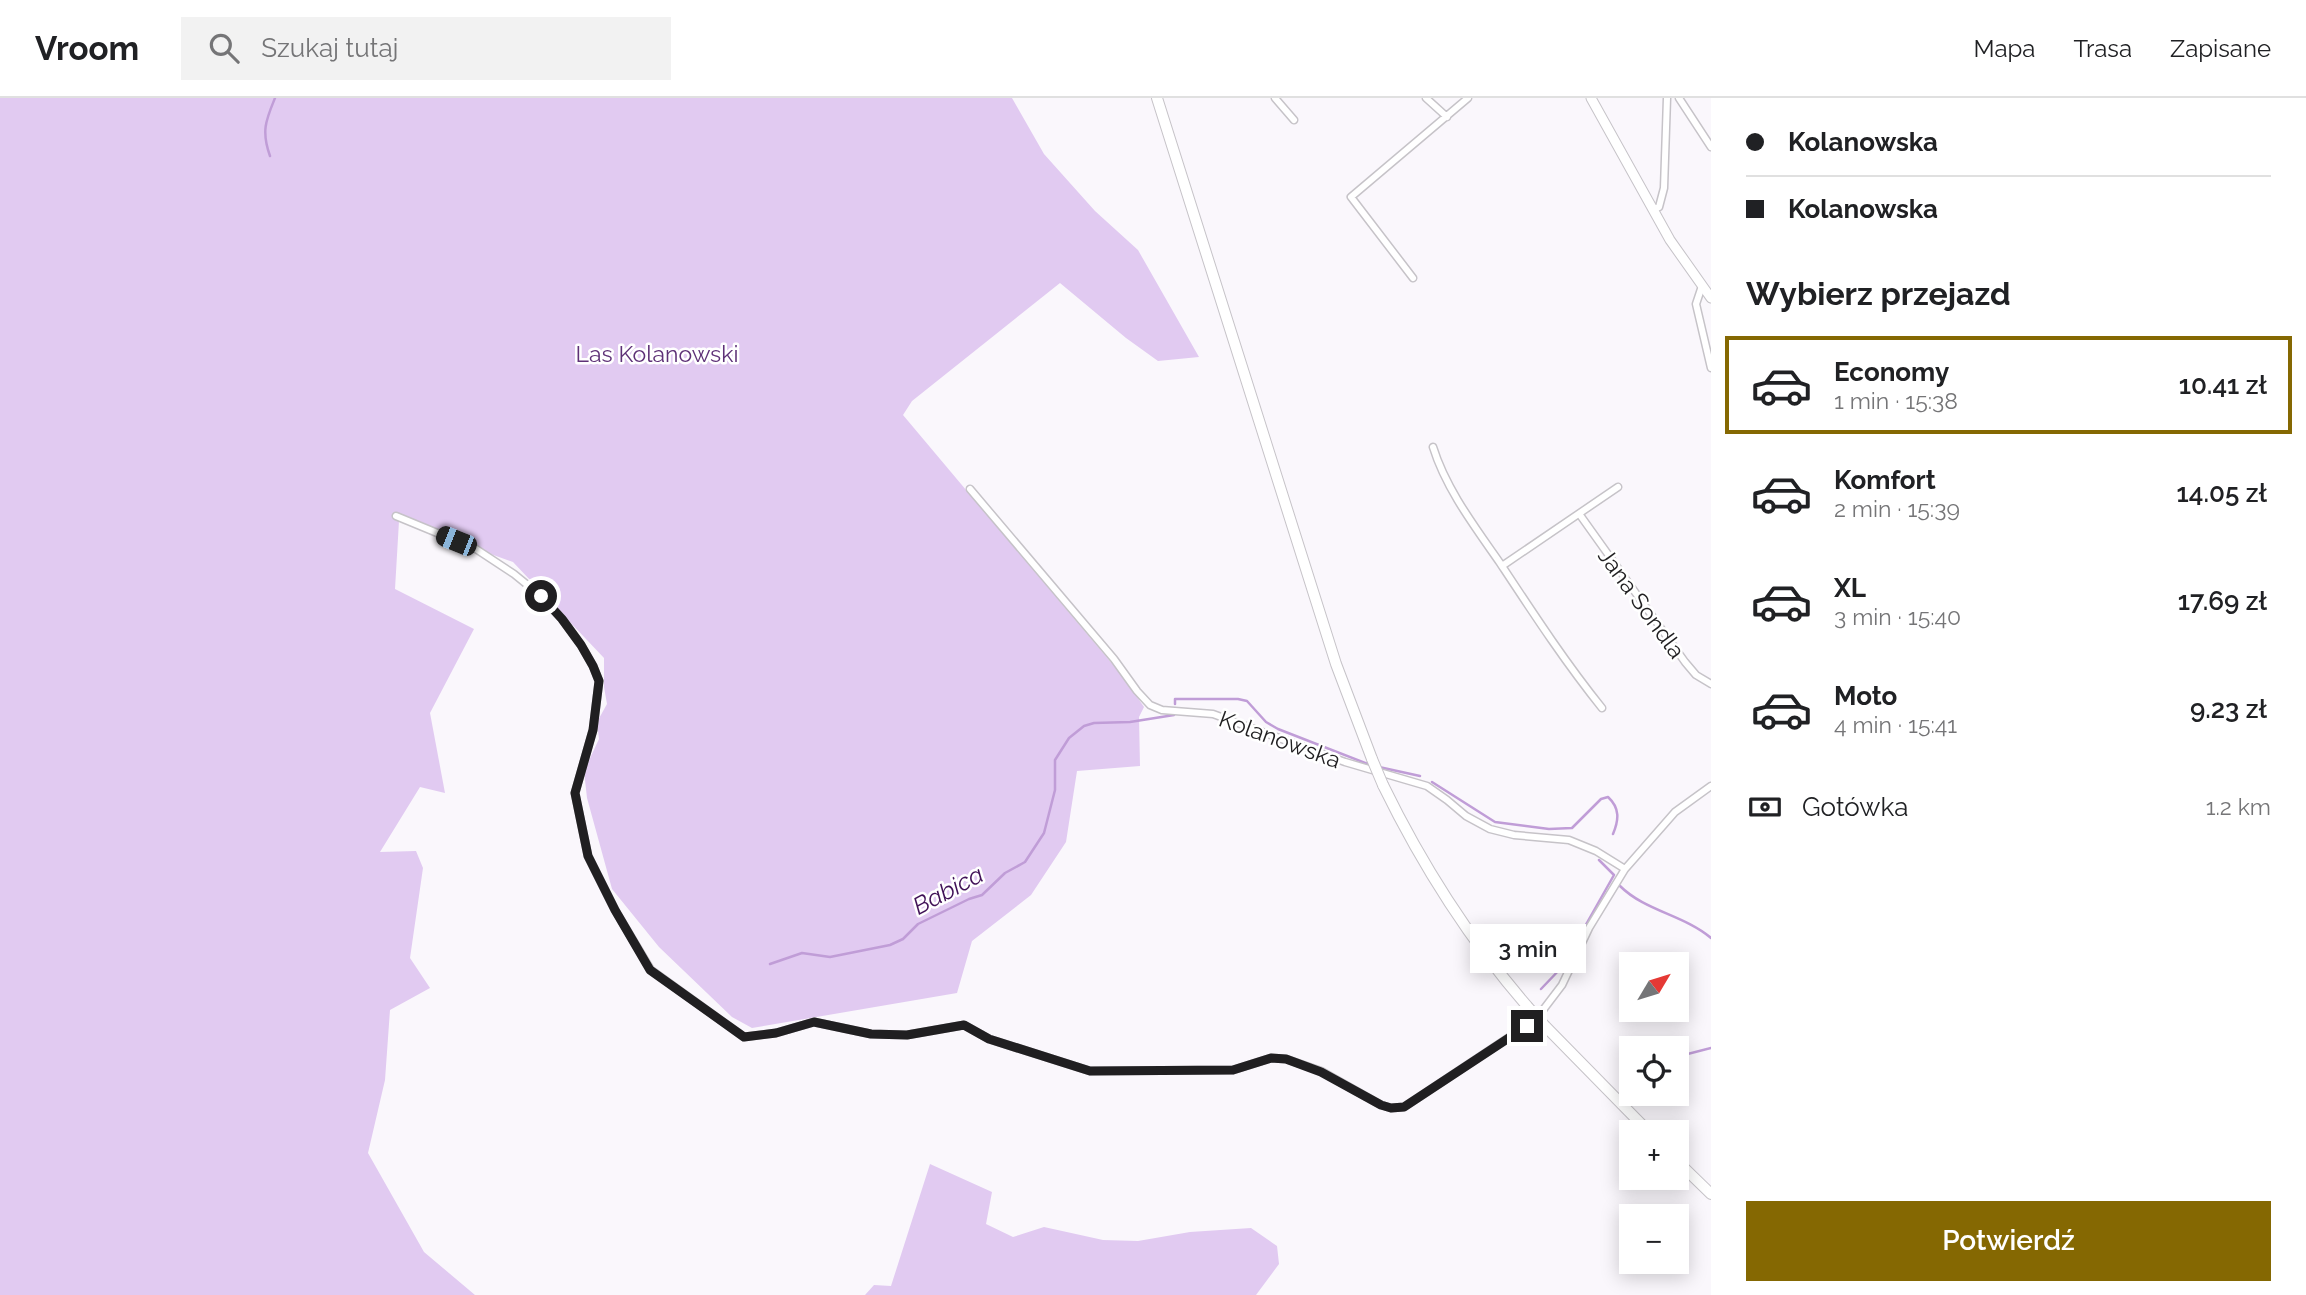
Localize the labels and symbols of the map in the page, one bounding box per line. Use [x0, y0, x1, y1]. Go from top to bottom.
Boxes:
park label: Las Kolanowski [576, 340, 738, 367]
car [433, 523, 480, 559]
street label: Jana Sondla [1593, 543, 1691, 663]
route start [525, 580, 557, 612]
street label: Kolanowska [1216, 705, 1344, 773]
water label: Babica [908, 859, 988, 921]
callout: 3 min [1469, 925, 1585, 974]
north arrow [1619, 952, 1689, 1022]
route end [1511, 1010, 1543, 1042]

